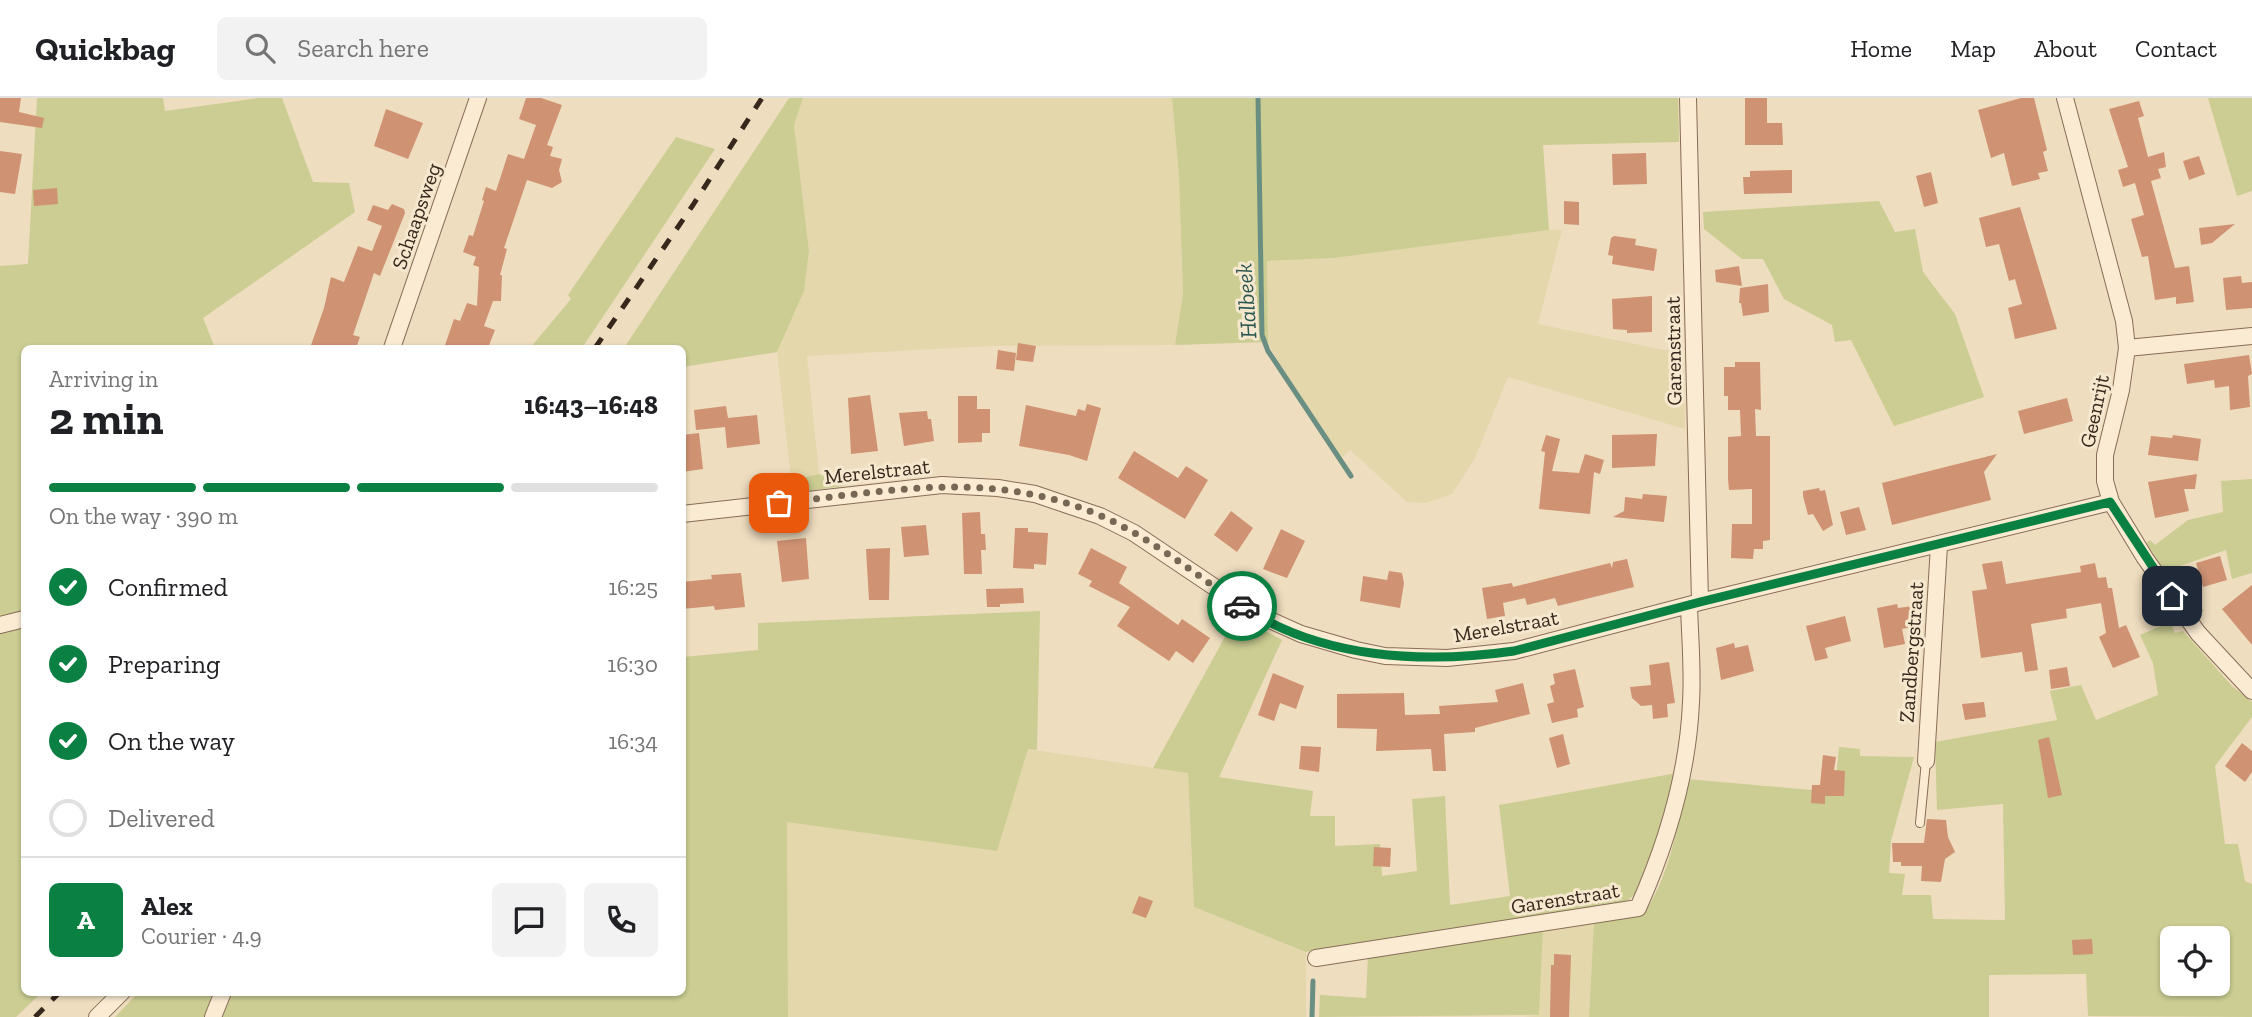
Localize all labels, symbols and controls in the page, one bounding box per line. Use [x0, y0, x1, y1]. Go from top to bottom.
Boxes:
search box [217, 17, 707, 80]
text: Quickbag [35, 29, 175, 68]
icon: search [241, 29, 279, 67]
text: Search here [297, 32, 429, 64]
text: Home [1850, 34, 1912, 63]
text: Map [1950, 34, 1996, 63]
text: About [2034, 34, 2097, 63]
text: Contact [2135, 34, 2217, 63]
street label: Schaapsweg [386, 159, 446, 273]
water label: Halbeek [1229, 262, 1263, 340]
street label: Garenstraat [1660, 296, 1686, 406]
text: Arriving in [49, 365, 158, 393]
street label: Geenrijt [2074, 372, 2115, 450]
text: 16:43–16:48 [524, 389, 658, 421]
text: 2 min [49, 391, 164, 446]
street label: Merelstraat [823, 453, 931, 489]
pin [749, 473, 809, 533]
icon: bag [760, 484, 798, 522]
text: On the way · 390 m [49, 502, 238, 530]
pin [2142, 566, 2202, 626]
icon: check [49, 568, 87, 606]
text: Confirmed [108, 571, 228, 603]
courier [1207, 571, 1277, 641]
text: 16:25 [608, 573, 658, 601]
icon: home [2153, 577, 2191, 615]
street label: Zandbergstraat [1894, 581, 1928, 723]
icon: car [1223, 587, 1261, 625]
street label: Merelstraat [1452, 604, 1561, 648]
icon: check [49, 645, 87, 683]
text: Preparing [108, 648, 220, 680]
text: 16:30 [607, 650, 658, 678]
icon: check [49, 722, 87, 760]
text: On the way [108, 725, 235, 757]
text: 16:34 [608, 727, 658, 755]
text: Delivered [108, 802, 215, 834]
street label: Garenstraat [1509, 877, 1621, 919]
button: chat [492, 883, 566, 957]
button: phone [584, 883, 658, 957]
text: Alex [141, 890, 193, 922]
text: A [77, 904, 95, 936]
text: Courier · 4.9 [141, 922, 262, 950]
map controls [2160, 926, 2230, 996]
button: locate [2160, 926, 2230, 996]

